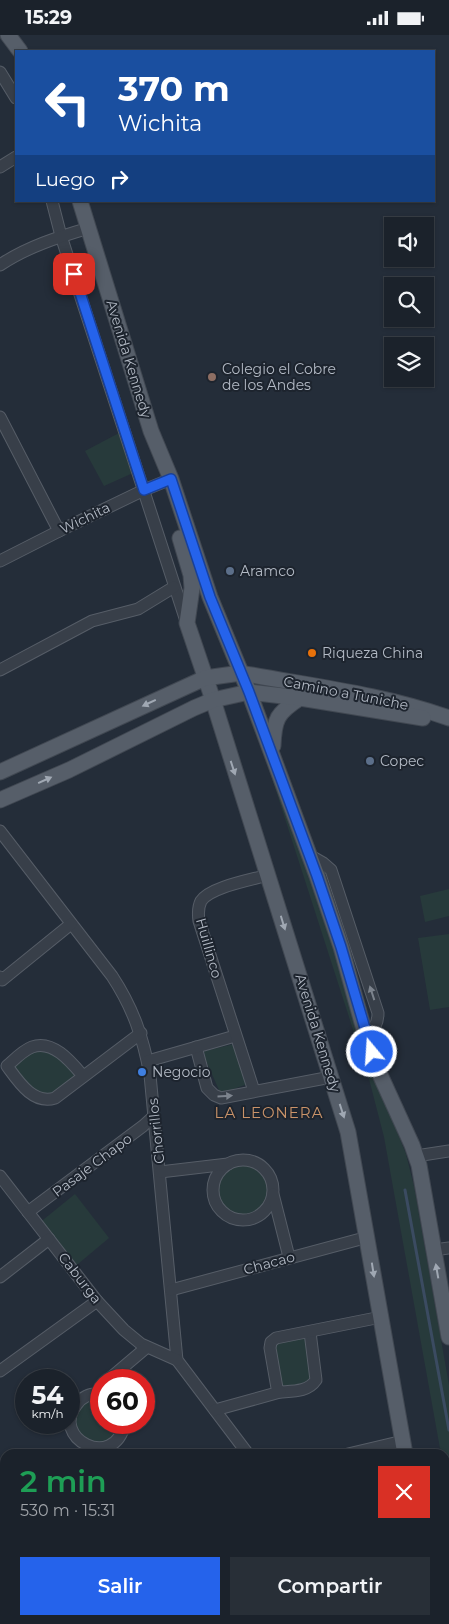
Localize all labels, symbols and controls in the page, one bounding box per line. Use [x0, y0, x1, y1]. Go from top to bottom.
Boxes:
text: 15:29 [25, 6, 72, 29]
text: 370 m [118, 67, 230, 110]
icon: left [35, 70, 100, 135]
text: Wichita [118, 110, 202, 137]
icon: right [105, 165, 133, 193]
text: Luego [35, 168, 95, 191]
map controls [384, 217, 434, 387]
button: sound [384, 217, 434, 267]
pin [53, 253, 95, 295]
icon: arrive [60, 260, 88, 288]
button: search [384, 277, 434, 327]
street label: Avenida Kennedy [102, 298, 156, 421]
button: layers [384, 337, 434, 387]
place label: Colegio el Cobre de los Andes [222, 360, 336, 394]
marker: Colegio el Cobre de los Andes [206, 371, 218, 383]
street label: Wichita [57, 498, 113, 538]
place label: Aramco [240, 562, 295, 580]
marker: Aramco [224, 565, 236, 577]
place label: Riqueza China [322, 644, 423, 662]
marker: Riqueza China [306, 647, 318, 659]
street label: Camino a Tuniche [282, 672, 410, 714]
one-way arrow [142, 700, 156, 708]
place label: Copec [380, 752, 424, 770]
marker: Copec [364, 755, 376, 767]
one-way arrow [230, 760, 238, 775]
one-way arrow [38, 776, 52, 784]
one-way arrow [280, 915, 287, 930]
street label: Huillinco [192, 916, 226, 980]
street label: Avenida Kennedy [291, 972, 345, 1095]
one-way arrow [368, 986, 375, 1001]
position arrow [345, 1025, 397, 1077]
place label: Negocio [152, 1063, 211, 1081]
marker: Negocio [136, 1066, 148, 1078]
one-way arrow [218, 1092, 234, 1100]
street label: Chorrillos [144, 1097, 168, 1165]
district label: LA LEONERA [215, 1103, 323, 1122]
one-way arrow [338, 1104, 346, 1119]
street label: Pasaje Chapo [49, 1129, 136, 1201]
street label: Chacao [241, 1247, 297, 1278]
street label: Caburga [54, 1249, 106, 1307]
one-way arrow [370, 1263, 378, 1279]
one-way arrow [433, 1263, 441, 1279]
speed limit sign: 60 [90, 1369, 155, 1434]
text: 54 [31, 1380, 64, 1410]
text: km/h [31, 1406, 64, 1421]
text: 2 min [20, 1463, 107, 1500]
button: close [378, 1466, 430, 1518]
text: 530 m · 15:31 [20, 1501, 115, 1520]
button: Salir [20, 1557, 220, 1615]
button: Compartir [230, 1557, 430, 1615]

